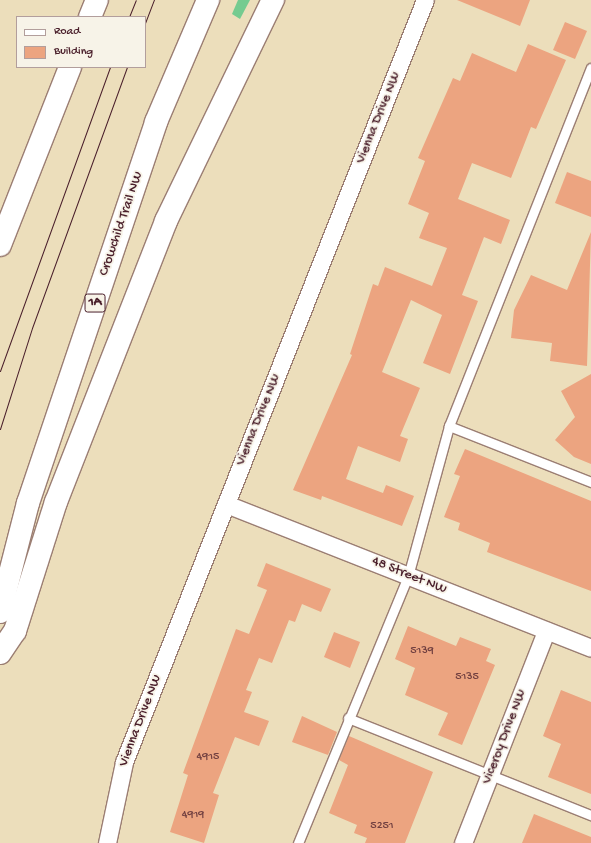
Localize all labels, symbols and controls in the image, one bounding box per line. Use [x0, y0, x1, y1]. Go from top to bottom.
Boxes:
legend [16, 16, 146, 68]
text: Road [54, 25, 80, 39]
text: Building [54, 45, 93, 59]
street label: Vienna Drive NW [353, 70, 405, 166]
street label: Crowchild Trail NW [96, 170, 148, 278]
road number: 1A [84, 292, 106, 314]
street label: Vienna Drive NW [233, 372, 285, 468]
street label: 48 Street NW [369, 553, 449, 599]
house number: 5139 [410, 645, 434, 659]
house number: 5135 [455, 671, 479, 685]
street label: Vienna Drive NW [116, 673, 166, 769]
street label: Viceroy Drive NW [479, 687, 531, 787]
house number: 4915 [197, 751, 219, 765]
house number: 4919 [182, 809, 204, 823]
house number: 5251 [370, 820, 394, 834]

